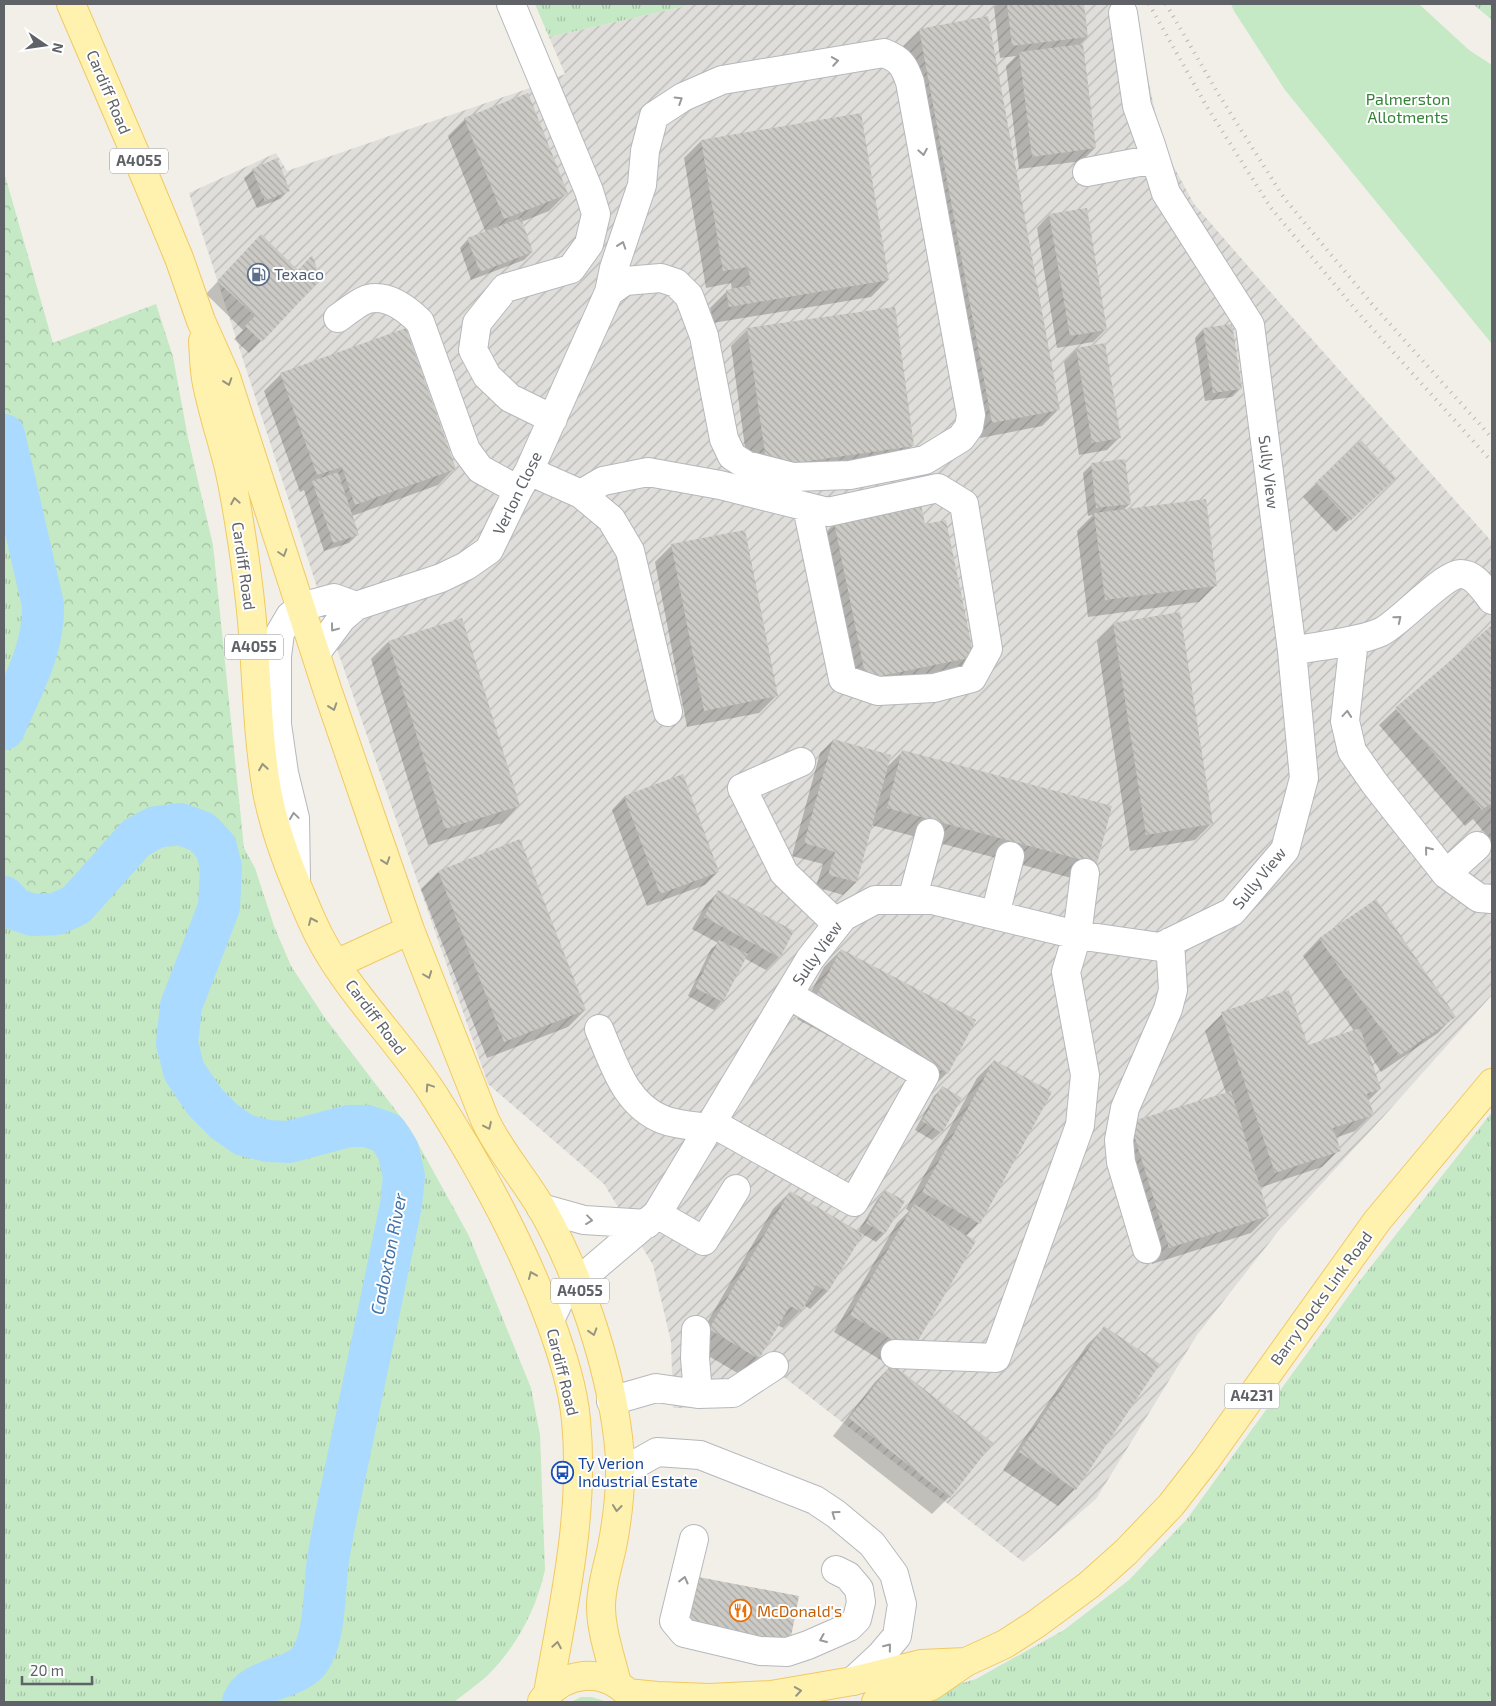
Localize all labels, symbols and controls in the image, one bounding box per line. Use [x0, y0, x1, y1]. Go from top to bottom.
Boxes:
north arrow [20, 20, 70, 70]
text: N [49, 41, 68, 55]
street label: Cardiff Road [83, 47, 136, 137]
one-way arrow [831, 57, 839, 67]
park label: Palmerston Allotments [1366, 89, 1450, 126]
one-way arrow [673, 97, 682, 107]
road number: A4055 [110, 148, 168, 174]
one-way arrow [917, 148, 927, 157]
one-way arrow [616, 241, 626, 249]
fuel station icon: Texaco [246, 262, 270, 286]
place label: Texaco [274, 264, 324, 283]
one-way arrow [222, 377, 232, 385]
street label: Sully View [1256, 434, 1283, 510]
street label: Verlon Close [488, 448, 545, 538]
one-way arrow [230, 497, 240, 506]
street label: Cardiff Road [229, 520, 260, 611]
one-way arrow [277, 548, 287, 557]
one-way arrow [1392, 616, 1401, 625]
one-way arrow [332, 622, 340, 631]
road number: A4055 [225, 634, 283, 660]
one-way arrow [328, 703, 338, 711]
one-way arrow [1341, 710, 1352, 718]
one-way arrow [259, 763, 269, 771]
one-way arrow [289, 812, 299, 821]
street label: Sully View [1228, 843, 1289, 912]
one-way arrow [1424, 847, 1433, 856]
one-way arrow [380, 856, 390, 865]
one-way arrow [308, 917, 319, 926]
street label: Sully View [788, 917, 846, 988]
one-way arrow [422, 970, 432, 979]
street label: Cardiff Road [342, 975, 411, 1058]
one-way arrow [425, 1084, 435, 1093]
one-way arrow [481, 1121, 492, 1130]
water label: Cadoxton River [365, 1190, 411, 1317]
one-way arrow [585, 1214, 593, 1225]
street label: Barry Docks Link Road [1266, 1227, 1375, 1368]
one-way arrow [528, 1272, 538, 1280]
road number: A4055 [551, 1278, 609, 1304]
street label: Cardiff Road [543, 1326, 583, 1417]
one-way arrow [588, 1327, 598, 1335]
road number: A4231 [1224, 1384, 1280, 1408]
place label: Ty Verion Industrial Estate [578, 1453, 698, 1490]
bus stop icon: Ty Verion Industrial Estate [550, 1460, 574, 1484]
one-way arrow [612, 1505, 623, 1513]
one-way arrow [831, 1511, 841, 1520]
one-way arrow [678, 1577, 688, 1585]
restaurant icon: McDonald's [729, 1599, 753, 1623]
place label: McDonald's [757, 1601, 842, 1620]
one-way arrow [819, 1632, 828, 1643]
one-way arrow [551, 1640, 561, 1649]
one-way arrow [882, 1644, 891, 1653]
scale bar [22, 1654, 92, 1686]
text: 20 m [30, 1661, 64, 1679]
one-way arrow [794, 1686, 802, 1696]

